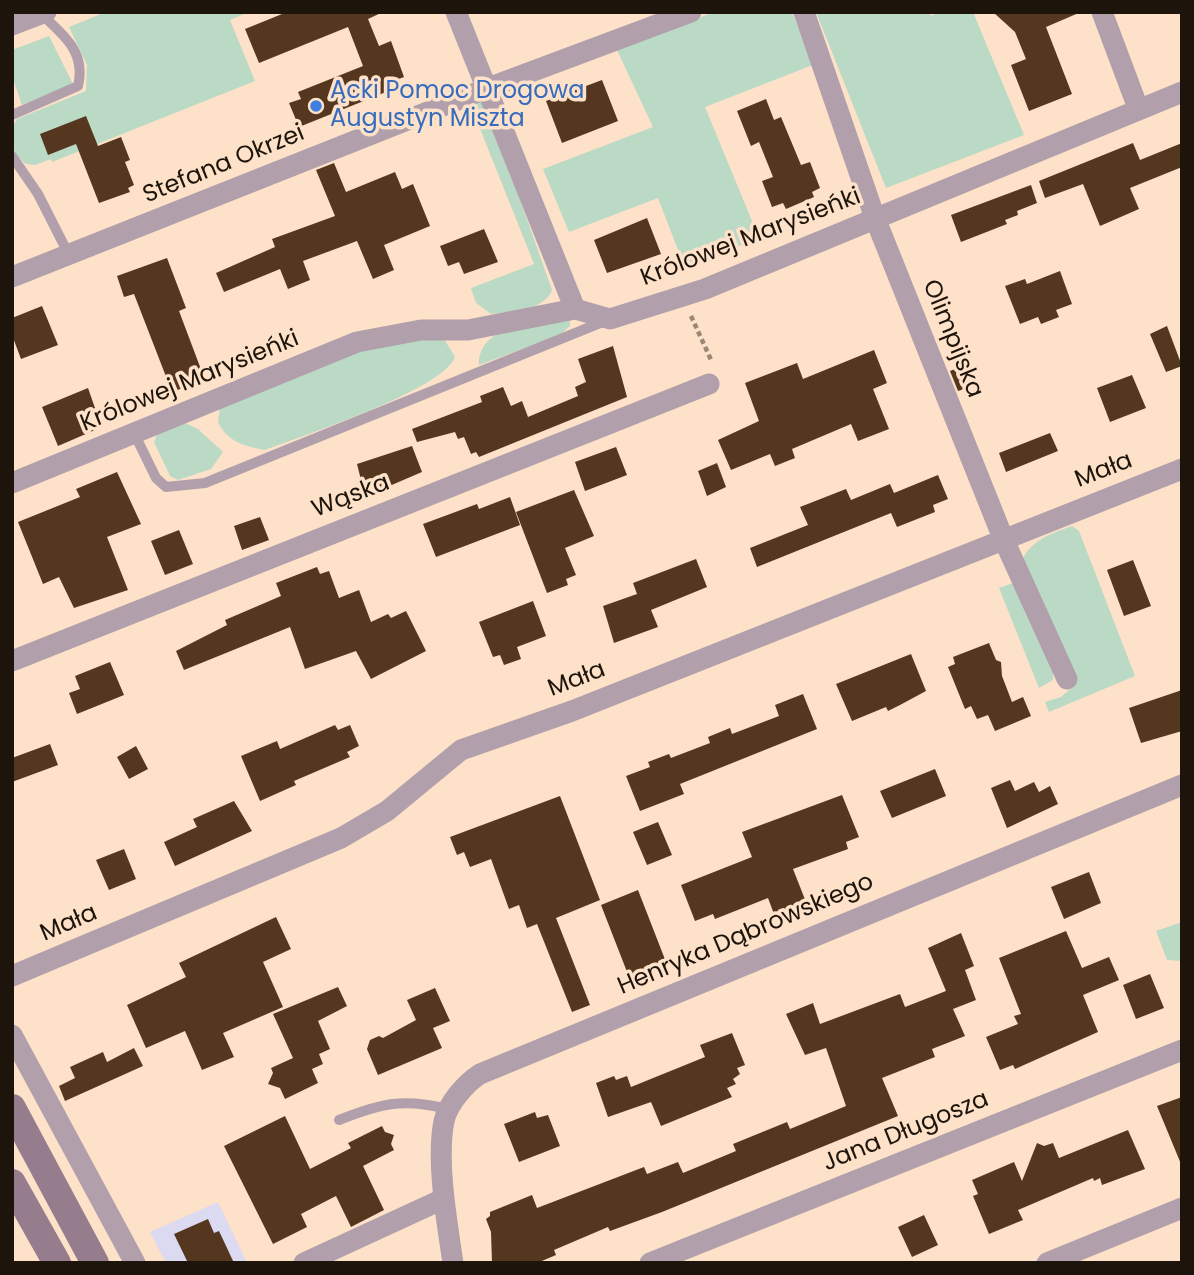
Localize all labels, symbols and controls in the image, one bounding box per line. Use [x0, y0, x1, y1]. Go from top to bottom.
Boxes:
place label: Ącki Pomoc Drogowa Augustyn Miszta [330, 78, 584, 134]
marker: Ącki Pomoc Drogowa Augustyn Miszta [308, 98, 324, 114]
street label: Stefana Okrzei [139, 119, 309, 211]
street label: Królowej Marysieńki [637, 183, 865, 293]
street label: Olimpijska [915, 276, 989, 402]
street label: Królowej Marysieńki [77, 325, 303, 439]
street label: Mała [1071, 447, 1137, 495]
street label: Wąska [308, 469, 394, 525]
street label: Mała [544, 656, 610, 704]
street label: Henryka Dąbrowskiego [614, 868, 878, 1002]
street label: Mała [36, 899, 102, 949]
street label: Jana Długosza [819, 1086, 993, 1178]

